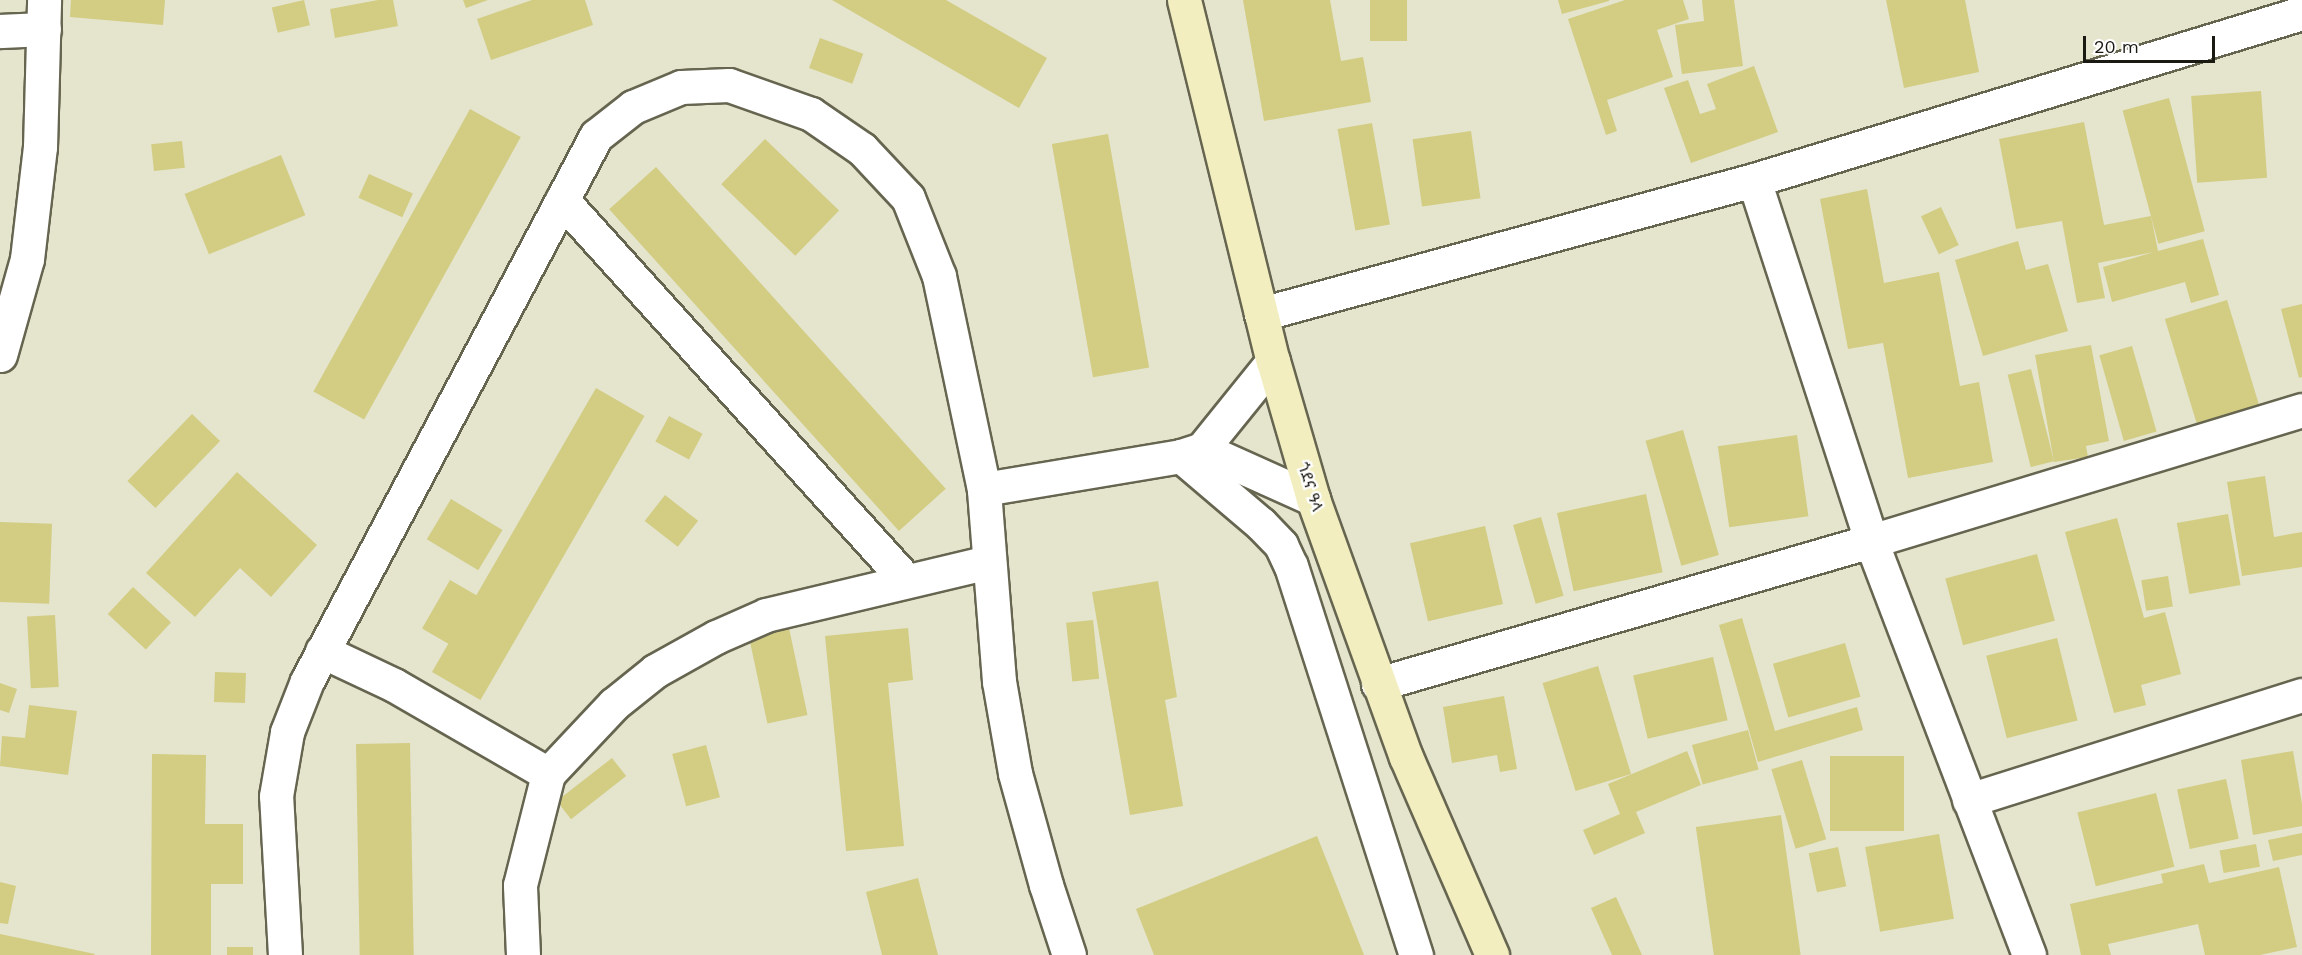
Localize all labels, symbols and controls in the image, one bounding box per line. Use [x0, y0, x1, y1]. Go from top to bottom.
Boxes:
scale bar [2086, 24, 2218, 62]
text: 20 m [2094, 36, 2139, 57]
street label: ጎደና ዓላ [1293, 460, 1327, 514]

